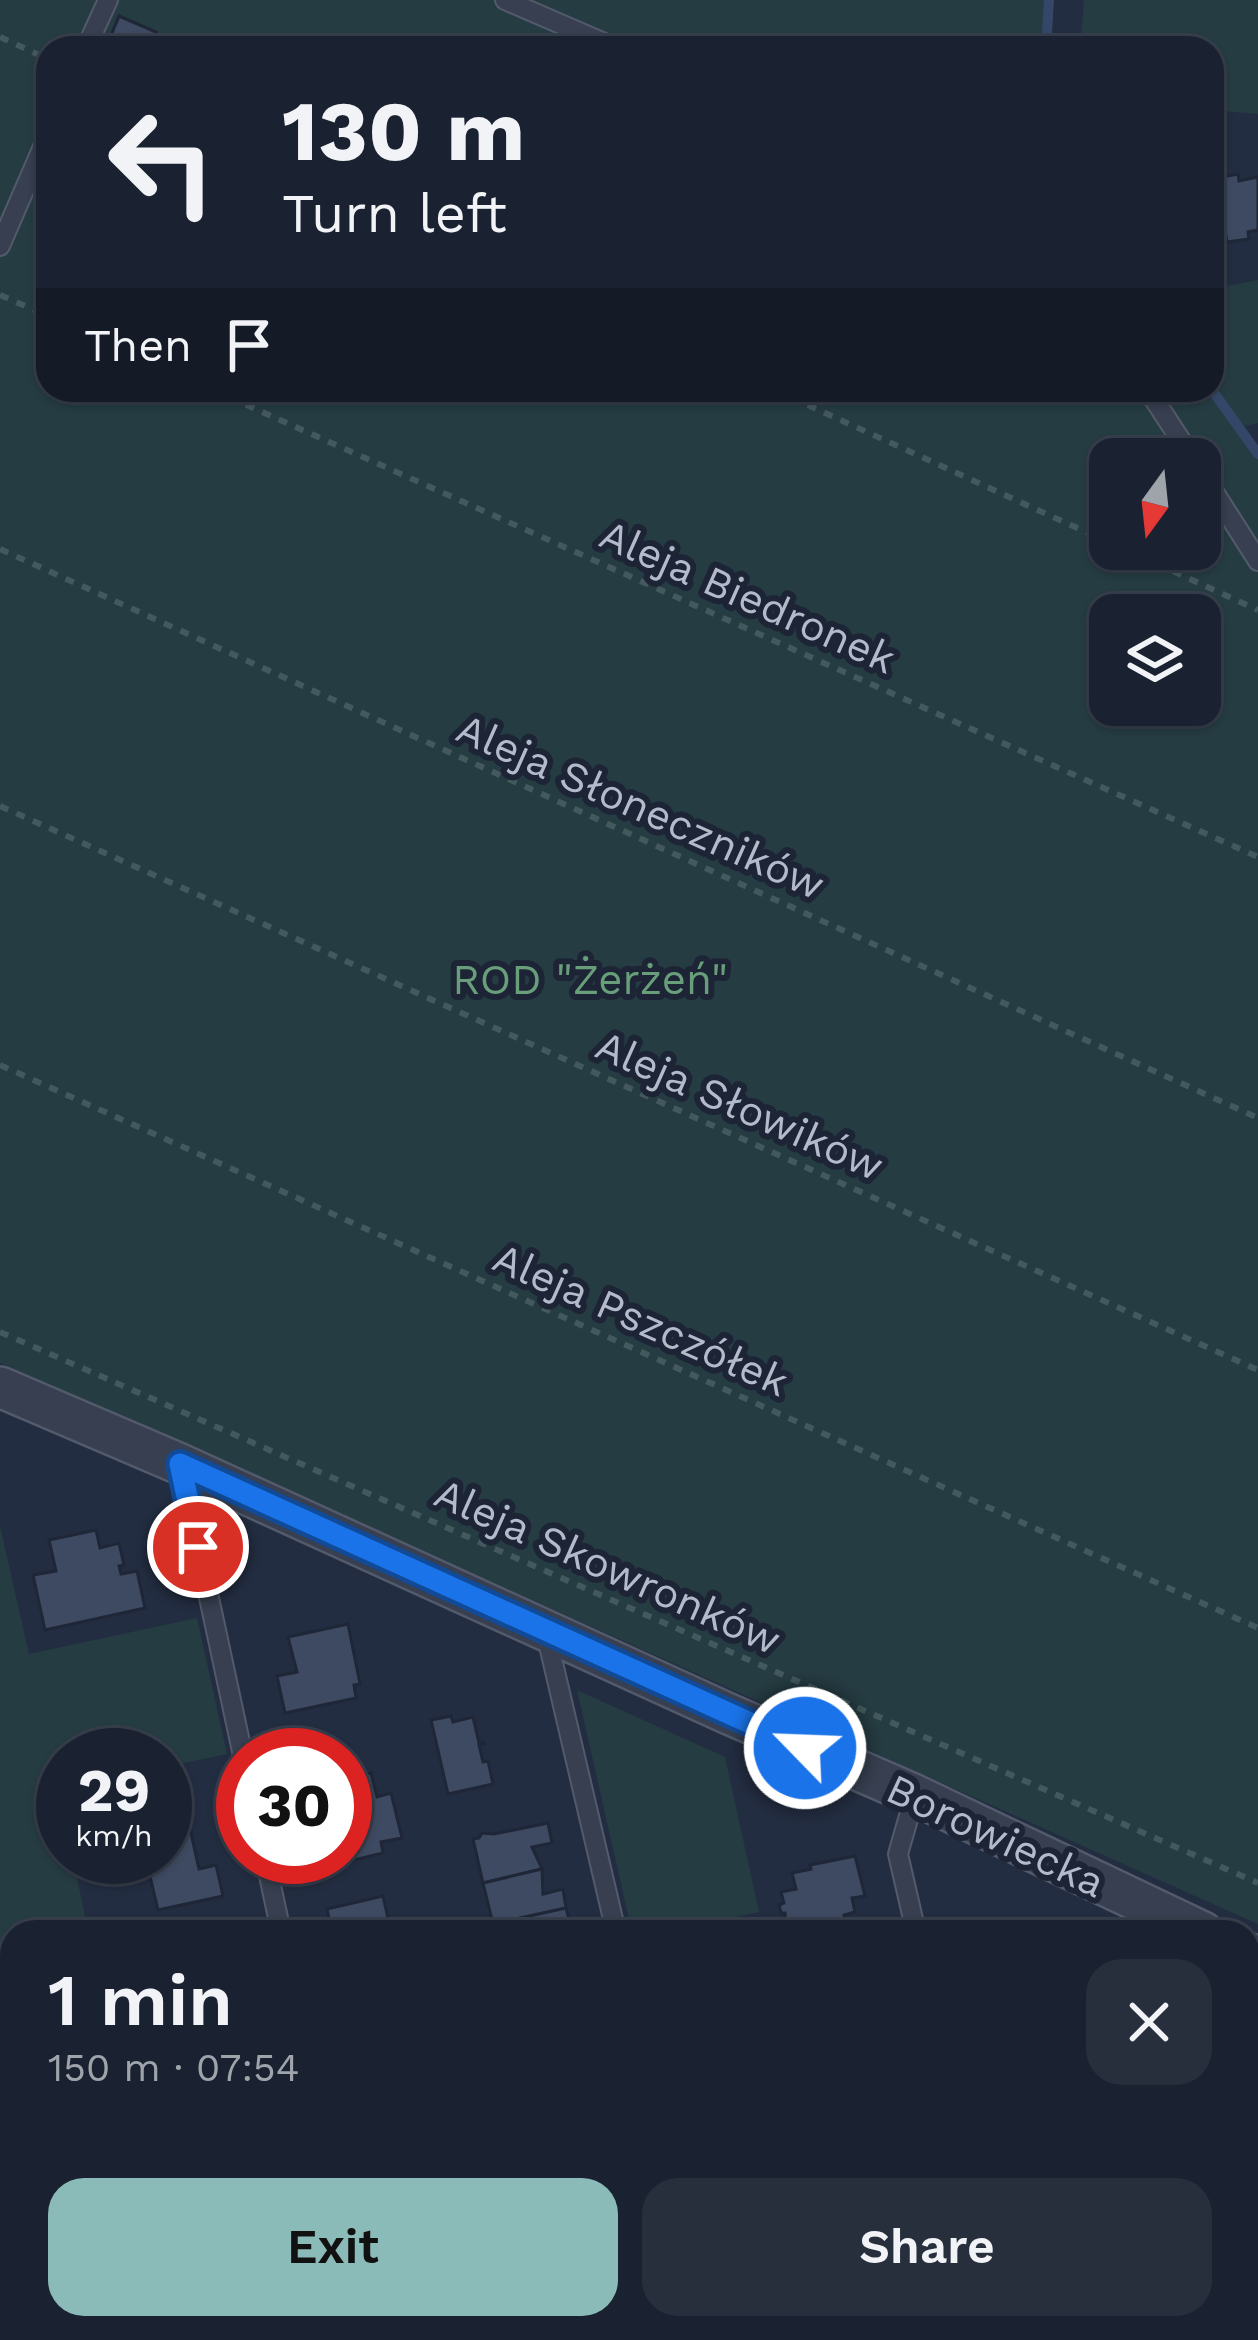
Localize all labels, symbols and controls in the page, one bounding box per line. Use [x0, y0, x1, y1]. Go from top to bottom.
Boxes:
text: 130 m [282, 82, 525, 180]
icon: left [84, 84, 240, 240]
text: Turn left [282, 182, 507, 245]
icon: arrive [216, 312, 282, 378]
text: Then [84, 319, 192, 372]
north arrow [1089, 438, 1221, 570]
map controls [1089, 438, 1221, 726]
street label: Aleja Biedronek [593, 509, 903, 684]
button: layers [1089, 594, 1221, 726]
street label: Aleja Słoneczników [450, 703, 832, 910]
park label: ROD "Żerżeń" [452, 955, 728, 1004]
street label: Aleja Słowików [589, 1020, 891, 1191]
street label: Aleja Pszczółek [486, 1233, 796, 1406]
street label: Aleja Skowronków [427, 1468, 788, 1665]
pin [147, 1496, 249, 1598]
icon: arrive [165, 1514, 231, 1580]
position arrow [742, 1685, 868, 1811]
speed limit sign: 30 [216, 1728, 372, 1884]
text: 29 [78, 1755, 150, 1826]
street label: Borowiecka [879, 1764, 1113, 1907]
text: km/h [75, 1818, 153, 1853]
text: 1 min [48, 1958, 233, 2042]
button: close [1086, 1959, 1212, 2085]
text: 150 m · 07:54 [48, 2045, 299, 2090]
button: Exit [48, 2178, 618, 2316]
button: Share [642, 2178, 1212, 2316]

